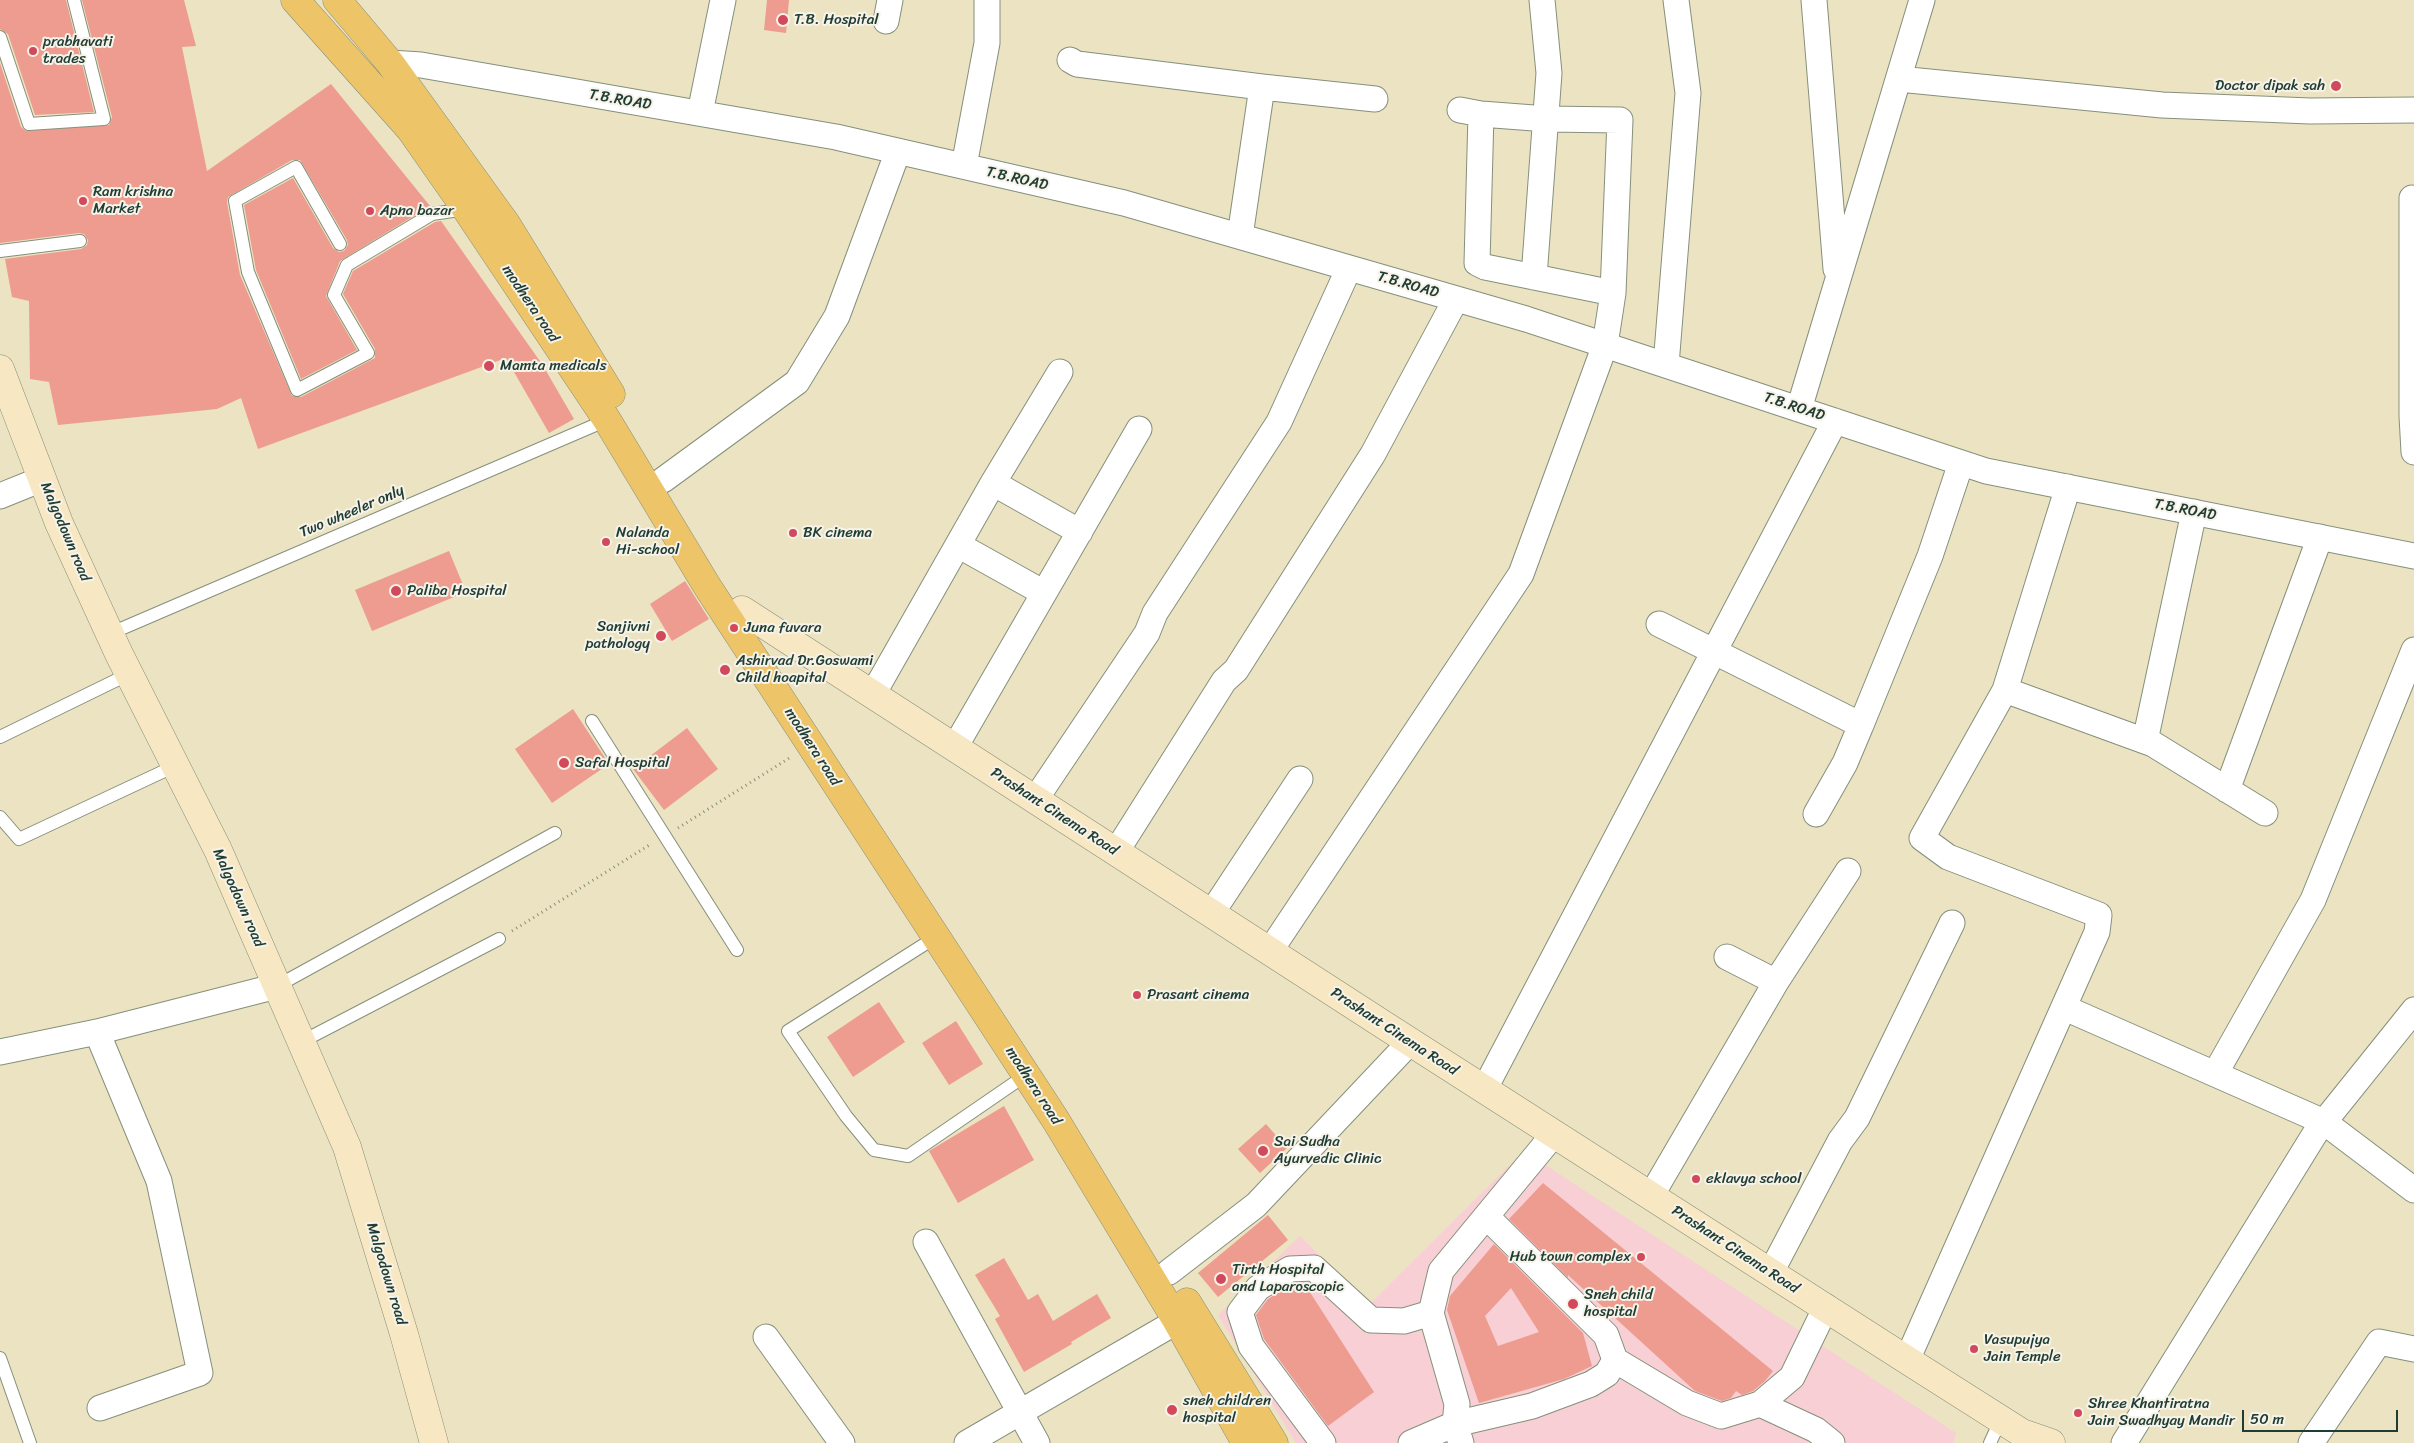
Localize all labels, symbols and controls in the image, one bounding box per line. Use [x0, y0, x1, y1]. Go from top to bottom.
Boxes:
place label: T.B. Hospital [794, 11, 878, 29]
marker: T.B. Hospital [776, 13, 790, 27]
place label: prabhavati trades [43, 33, 113, 68]
marker: prabhavati trades [27, 45, 39, 57]
place label: Doctor dipak sah [2215, 77, 2325, 95]
marker: Doctor dipak sah [2329, 79, 2343, 93]
street label: T.B.ROAD [587, 86, 653, 114]
street label: T.B.ROAD [984, 163, 1050, 195]
place label: Ram krishna Market [93, 183, 173, 218]
marker: Ram krishna Market [77, 195, 89, 207]
place label: Apna bazar [380, 202, 454, 220]
marker: Apna bazar [364, 205, 376, 217]
street label: modhera road [498, 262, 562, 346]
street label: T.B.ROAD [1375, 268, 1441, 302]
place label: Mamta medicals [500, 357, 607, 375]
marker: Mamta medicals [482, 359, 496, 373]
street label: T.B.ROAD [1761, 389, 1827, 425]
street label: Malgodown road [36, 480, 94, 584]
street label: Two wheeler only [297, 482, 407, 542]
street label: T.B.ROAD [2152, 495, 2218, 525]
place label: Nalanda Hi-school [616, 524, 679, 559]
place label: BK cinema [803, 524, 872, 542]
marker: BK cinema [787, 527, 799, 539]
marker: Nalanda Hi-school [600, 536, 612, 548]
place label: Paliba Hospital [407, 582, 507, 600]
marker: Paliba Hospital [389, 584, 403, 598]
place label: Sanjivni pathology [586, 618, 650, 653]
place label: Juna fuvara [744, 619, 821, 637]
marker: Juna fuvara [728, 622, 740, 634]
marker: Sanjivni pathology [654, 629, 668, 643]
place label: Ashirvad Dr.Goswami Child hoapital [736, 652, 873, 687]
marker: Ashirvad Dr.Goswami Child hoapital [718, 663, 732, 677]
street label: modhera road [780, 705, 844, 789]
place label: Safal Hospital [575, 754, 669, 772]
marker: Safal Hospital [557, 756, 571, 770]
street label: Prashant Cinema Road [987, 764, 1121, 860]
street label: Malgodown road [208, 846, 268, 950]
street label: Prashant Cinema Road [1327, 984, 1461, 1080]
place label: Prasant cinema [1147, 986, 1249, 1004]
marker: Prasant cinema [1131, 989, 1143, 1001]
street label: modhera road [1001, 1044, 1065, 1128]
place label: Sai Sudha Ayurvedic Clinic [1274, 1133, 1381, 1168]
marker: Sai Sudha Ayurvedic Clinic [1256, 1144, 1270, 1158]
place label: eklavya school [1706, 1170, 1801, 1188]
marker: eklavya school [1690, 1173, 1702, 1185]
street label: Prashant Cinema Road [1668, 1202, 1802, 1298]
street label: Malgodown road [362, 1221, 410, 1327]
place label: Hub town complex [1509, 1248, 1631, 1266]
marker: Hub town complex [1635, 1251, 1647, 1263]
place label: Tirth Hospital and Laparoscopic [1232, 1261, 1344, 1296]
marker: Tirth Hospital and Laparoscopic [1214, 1272, 1228, 1286]
place label: Sneh child hospital [1584, 1286, 1653, 1321]
marker: Sneh child hospital [1566, 1297, 1580, 1311]
place label: Vasupujya Jain Temple [1984, 1331, 2061, 1366]
marker: Vasupujya Jain Temple [1968, 1343, 1980, 1355]
place label: sneh children hospital [1183, 1392, 1271, 1427]
place label: Shree Khantiratna Jain Swadhyay Mandir [2088, 1395, 2235, 1430]
scale bar [2244, 1400, 2400, 1432]
marker: sneh children hospital [1165, 1403, 1179, 1417]
text: 50 m [2250, 1406, 2284, 1432]
marker: Shree Khantiratna Jain Swadhyay Mandir [2072, 1407, 2084, 1419]

